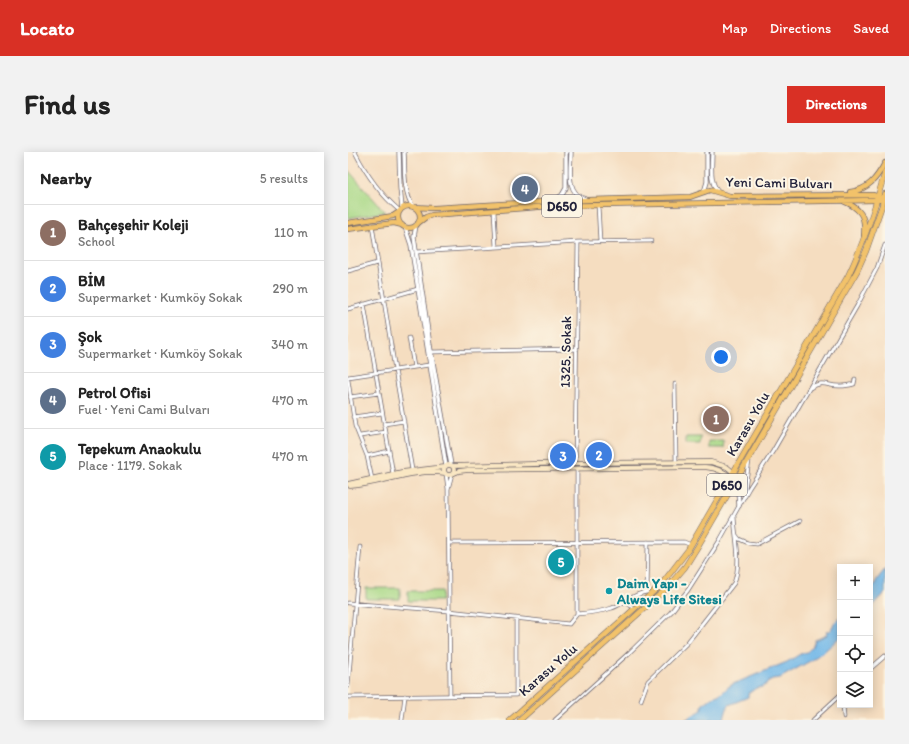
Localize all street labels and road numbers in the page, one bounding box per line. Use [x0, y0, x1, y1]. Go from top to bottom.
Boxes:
street label: Yeni Cami Bulvarı [725, 174, 833, 192]
road number: D650 [542, 195, 582, 217]
street label: 1325. Sokak [557, 316, 575, 388]
street label: Karasu Yolu [723, 388, 773, 459]
road number: D650 [707, 474, 747, 496]
street label: Karasu Yolu [515, 640, 581, 700]

